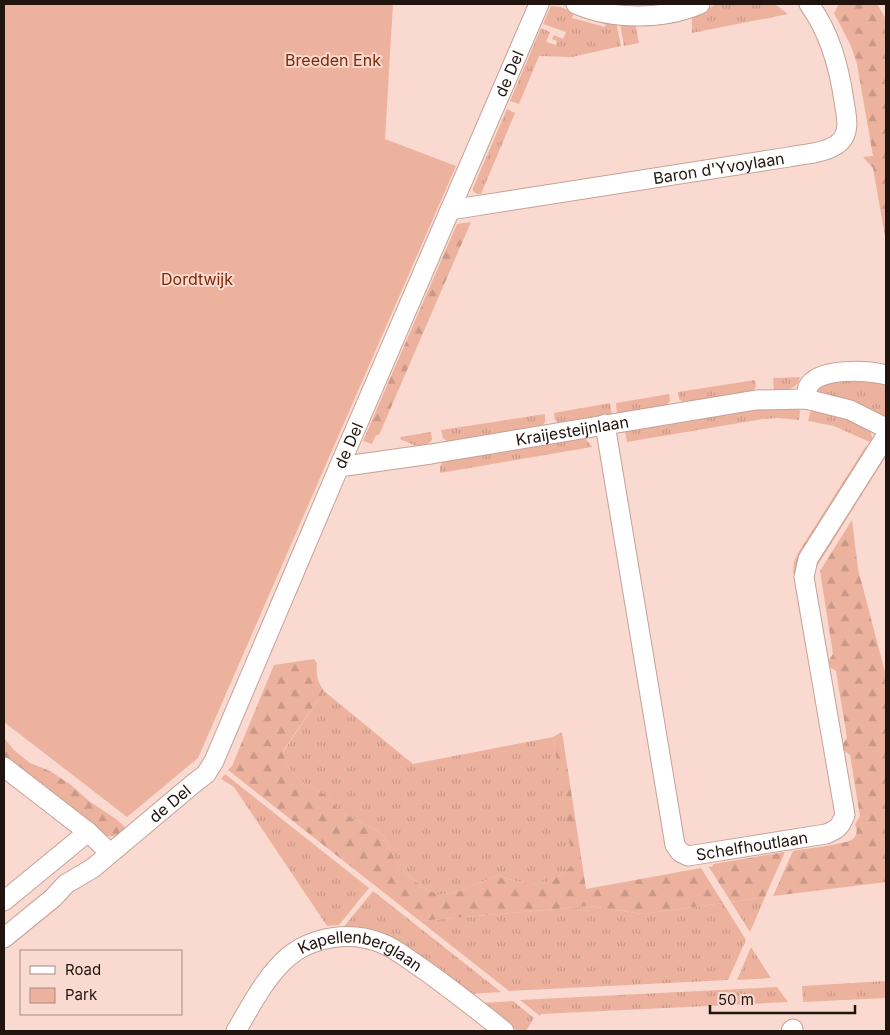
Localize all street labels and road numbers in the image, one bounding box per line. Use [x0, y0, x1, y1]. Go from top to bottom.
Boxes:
street label: de Del [490, 47, 528, 100]
street label: Baron d'Yvoylaan [652, 148, 786, 188]
street label: Kraijesteijnlaan [514, 411, 630, 450]
street label: de Del [330, 419, 367, 472]
street label: de Del [145, 780, 195, 827]
street label: Schelfhoutlaan [694, 827, 809, 865]
street label: Kapellenberglaan [294, 927, 426, 976]

